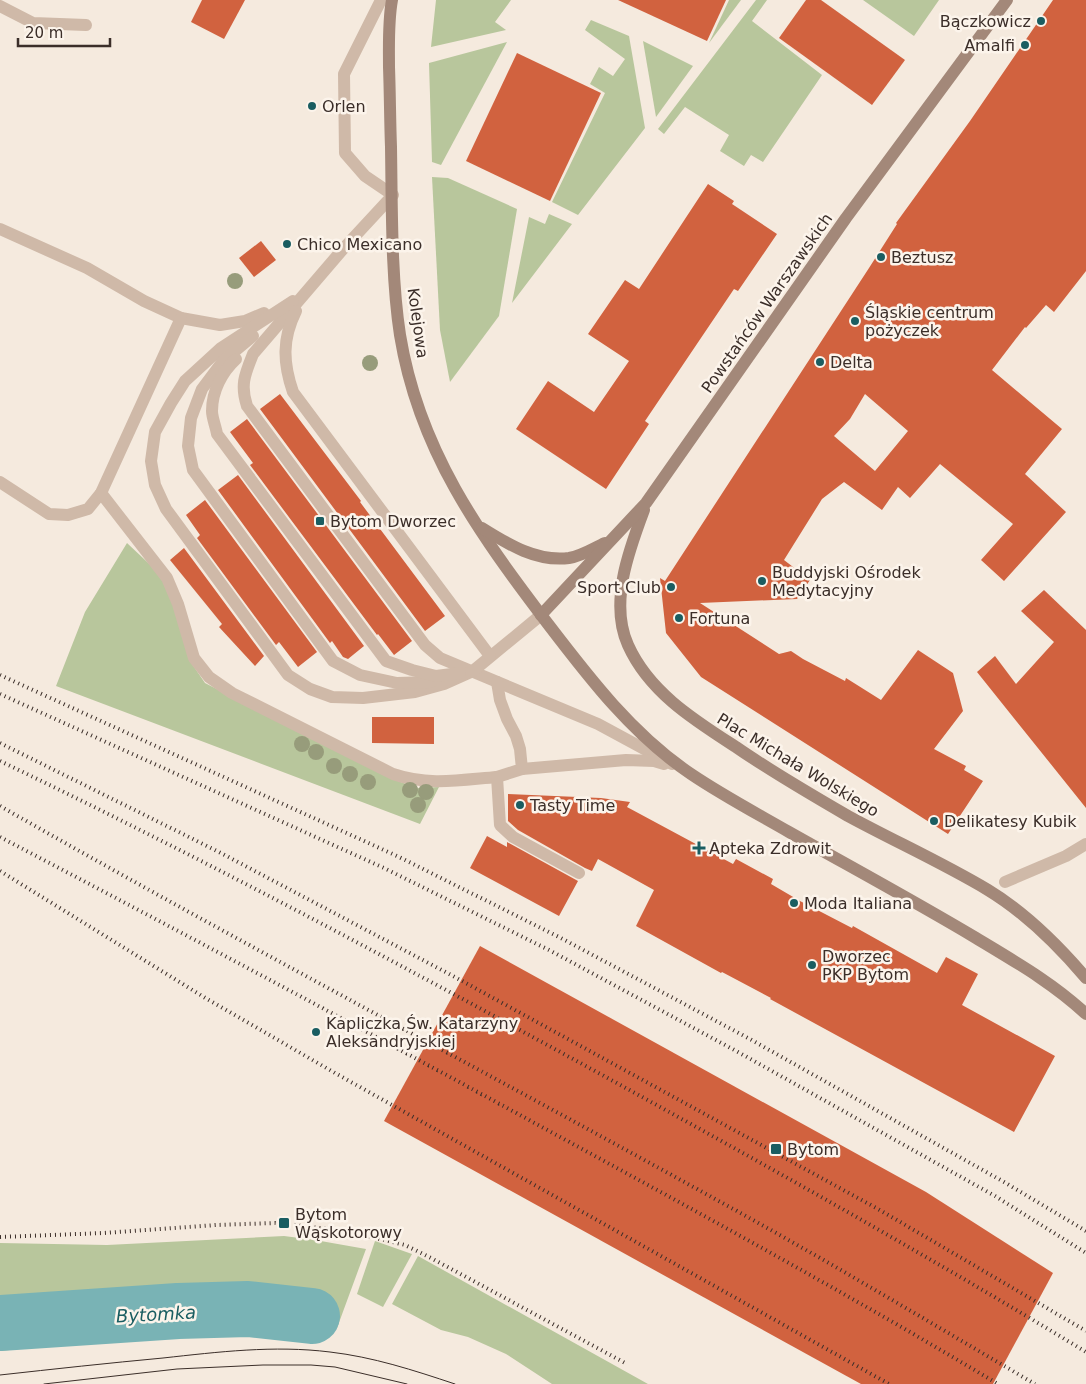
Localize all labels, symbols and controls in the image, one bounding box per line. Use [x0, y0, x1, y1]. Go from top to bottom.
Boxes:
place label: Bączkowicz [940, 12, 1031, 31]
scale bar [18, 15, 110, 47]
marker: Bączkowicz [1035, 15, 1047, 27]
text: 20 m [25, 24, 63, 42]
place label: Amalfi [964, 36, 1015, 55]
marker: Amalfi [1019, 39, 1031, 51]
place label: Orlen [322, 97, 366, 116]
marker: Orlen [306, 100, 318, 112]
street label: Powstańców Warszawskich [698, 209, 836, 397]
place label: Chico Mexicano [297, 235, 422, 254]
marker: Chico Mexicano [281, 238, 293, 250]
place label: Beztusz [891, 248, 953, 267]
marker: Beztusz [875, 251, 887, 263]
street label: Kolejowa [404, 287, 432, 359]
place label: Śląskie centrum pożyczek [865, 303, 994, 340]
marker: Śląskie centrum pożyczek [849, 315, 861, 327]
place label: Delta [830, 353, 873, 372]
marker: Delta [814, 356, 826, 368]
place label: Bytom Dworzec [330, 512, 456, 531]
marker: Bytom Dworzec [314, 515, 326, 527]
place label: Buddyjski Ośrodek Medytacyjny [772, 563, 921, 600]
marker: Buddyjski Ośrodek Medytacyjny [756, 575, 768, 587]
place label: Sport Club [577, 578, 661, 597]
marker: Sport Club [665, 581, 677, 593]
place label: Fortuna [689, 609, 750, 628]
marker: Fortuna [673, 612, 685, 624]
street label: Plac Michała Wolskiego [714, 709, 882, 821]
place label: Tasty Time [529, 796, 615, 815]
marker: Tasty Time [514, 799, 526, 811]
place label: Delikatesy Kubik [944, 812, 1077, 831]
marker: Delikatesy Kubik [928, 815, 940, 827]
place label: Apteka Zdrowit [709, 839, 831, 858]
marker: Apteka Zdrowit [693, 842, 705, 854]
place label: Moda Italiana [804, 894, 912, 913]
marker: Moda Italiana [788, 897, 800, 909]
place label: Dworzec PKP Bytom [822, 947, 909, 984]
marker: Dworzec PKP Bytom [806, 959, 818, 971]
place label: Kapliczka Św. Katarzyny Aleksandryjskiej [326, 1014, 518, 1051]
marker: Kapliczka Św. Katarzyny Aleksandryjskiej [310, 1026, 322, 1038]
place label: Bytom [787, 1140, 839, 1159]
marker: Bytom [769, 1142, 783, 1156]
place label: Bytom Wąskotorowy [295, 1205, 402, 1242]
marker: Bytom Wąskotorowy [277, 1216, 291, 1230]
water label: Bytomka [115, 1301, 197, 1327]

